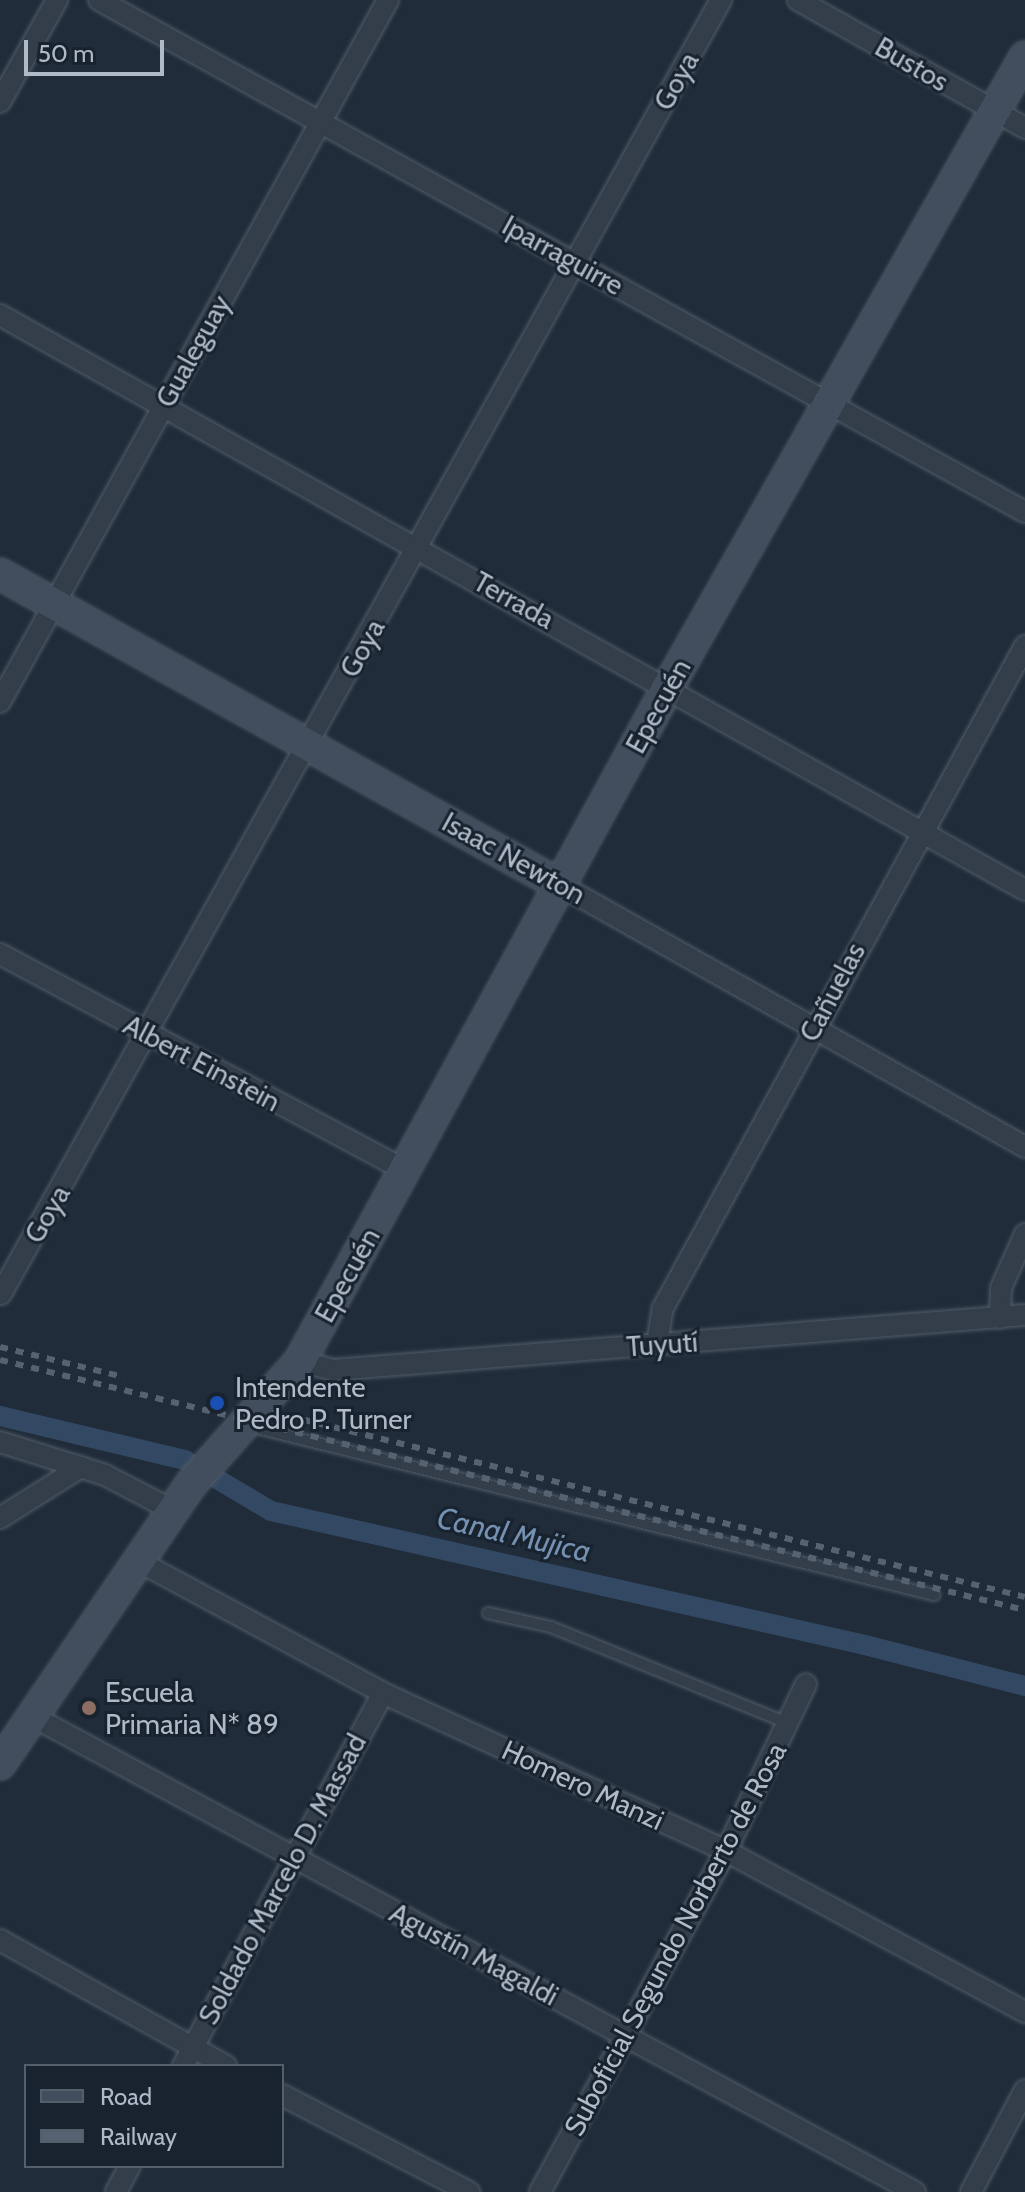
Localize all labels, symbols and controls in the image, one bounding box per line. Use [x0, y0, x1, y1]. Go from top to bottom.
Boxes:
scale bar [28, 24, 168, 74]
street label: Bustos [869, 30, 955, 98]
text: 50 m [38, 39, 94, 68]
street label: Goya [646, 46, 706, 116]
street label: Iparraguirre [497, 208, 629, 302]
street label: Gualeguay [148, 289, 238, 413]
street label: Terrada [468, 564, 560, 636]
street label: Goya [332, 613, 392, 683]
street label: Epecuén [618, 653, 698, 759]
street label: Isaac Newton [436, 805, 592, 911]
street label: Cañuelas [792, 937, 872, 1047]
street label: Albert Einstein [118, 1008, 286, 1118]
street label: Goya [17, 1179, 77, 1249]
street label: Epecuén [307, 1222, 387, 1328]
street label: Tuyutí [625, 1325, 699, 1363]
place label: Intendente Pedro P. Turner [235, 1370, 411, 1436]
marker: Intendente Pedro P. Turner [206, 1392, 228, 1414]
water label: Canal Mujica [434, 1500, 594, 1570]
place label: Escuela Primaria N* 89 [105, 1675, 279, 1741]
marker: Escuela Primaria N* 89 [80, 1699, 98, 1717]
street label: Soldado Marcelo D. Massad [191, 1728, 373, 2030]
street label: Homero Manzi [497, 1733, 669, 1837]
street label: Suboficial Segundo Norberto de Rosa [557, 1737, 793, 2141]
street label: Agustín Magaldi [384, 1896, 564, 2012]
legend [24, 2064, 284, 2168]
text: Road [100, 2082, 152, 2111]
text: Railway [100, 2122, 177, 2151]

